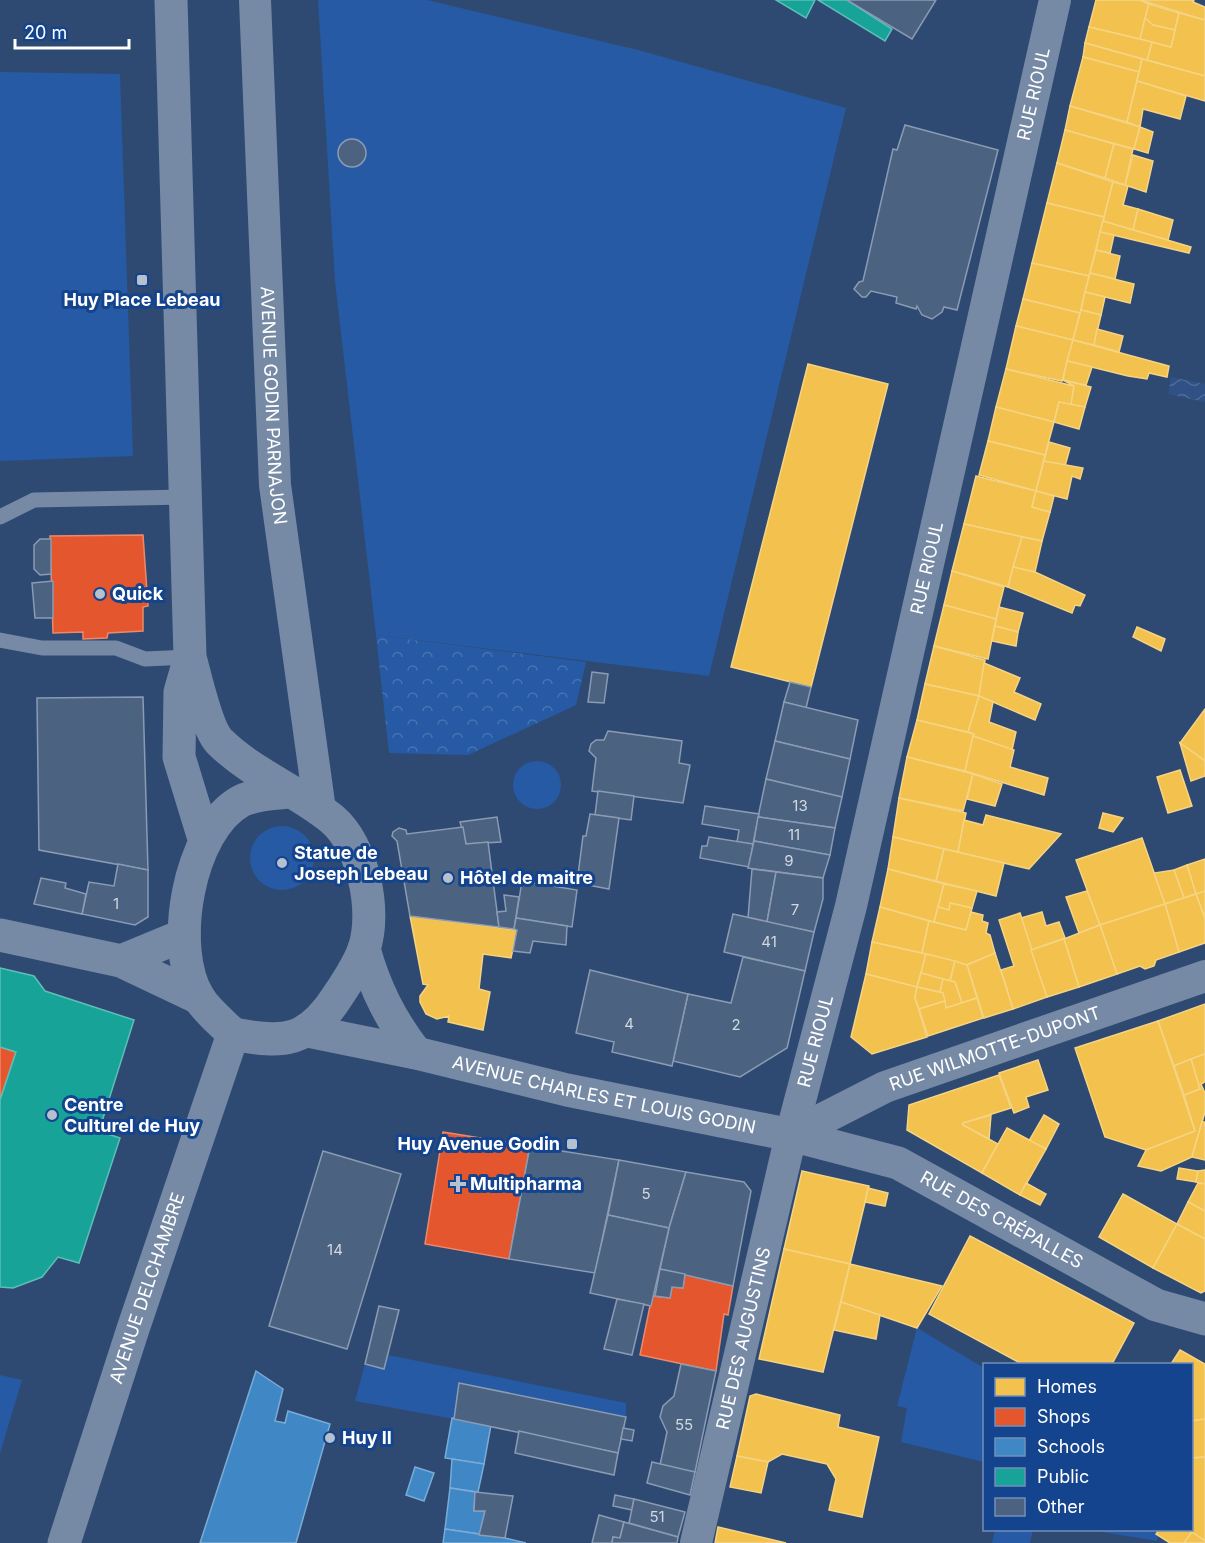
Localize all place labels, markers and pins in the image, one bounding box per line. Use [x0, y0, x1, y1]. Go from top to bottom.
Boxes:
marker: Huy Place Lebeau [135, 273, 149, 287]
place label: Huy Place Lebeau [63, 289, 221, 310]
place label: Quick [112, 583, 164, 604]
marker: Quick [93, 587, 107, 601]
place label: Statue de Joseph Lebeau [294, 842, 428, 884]
marker: Statue de Joseph Lebeau [275, 856, 289, 870]
place label: Hôtel de maitre [460, 867, 593, 888]
marker: Hôtel de maitre [441, 871, 455, 885]
place label: Centre Culturel de Huy [64, 1094, 200, 1136]
marker: Centre Culturel de Huy [45, 1108, 59, 1122]
place label: Huy Avenue Godin [397, 1133, 560, 1154]
marker: Huy Avenue Godin [565, 1137, 579, 1151]
place label: Multipharma [470, 1173, 582, 1194]
marker: Multipharma [451, 1177, 465, 1191]
place label: Huy II [342, 1427, 392, 1448]
marker: Huy II [323, 1431, 337, 1445]

